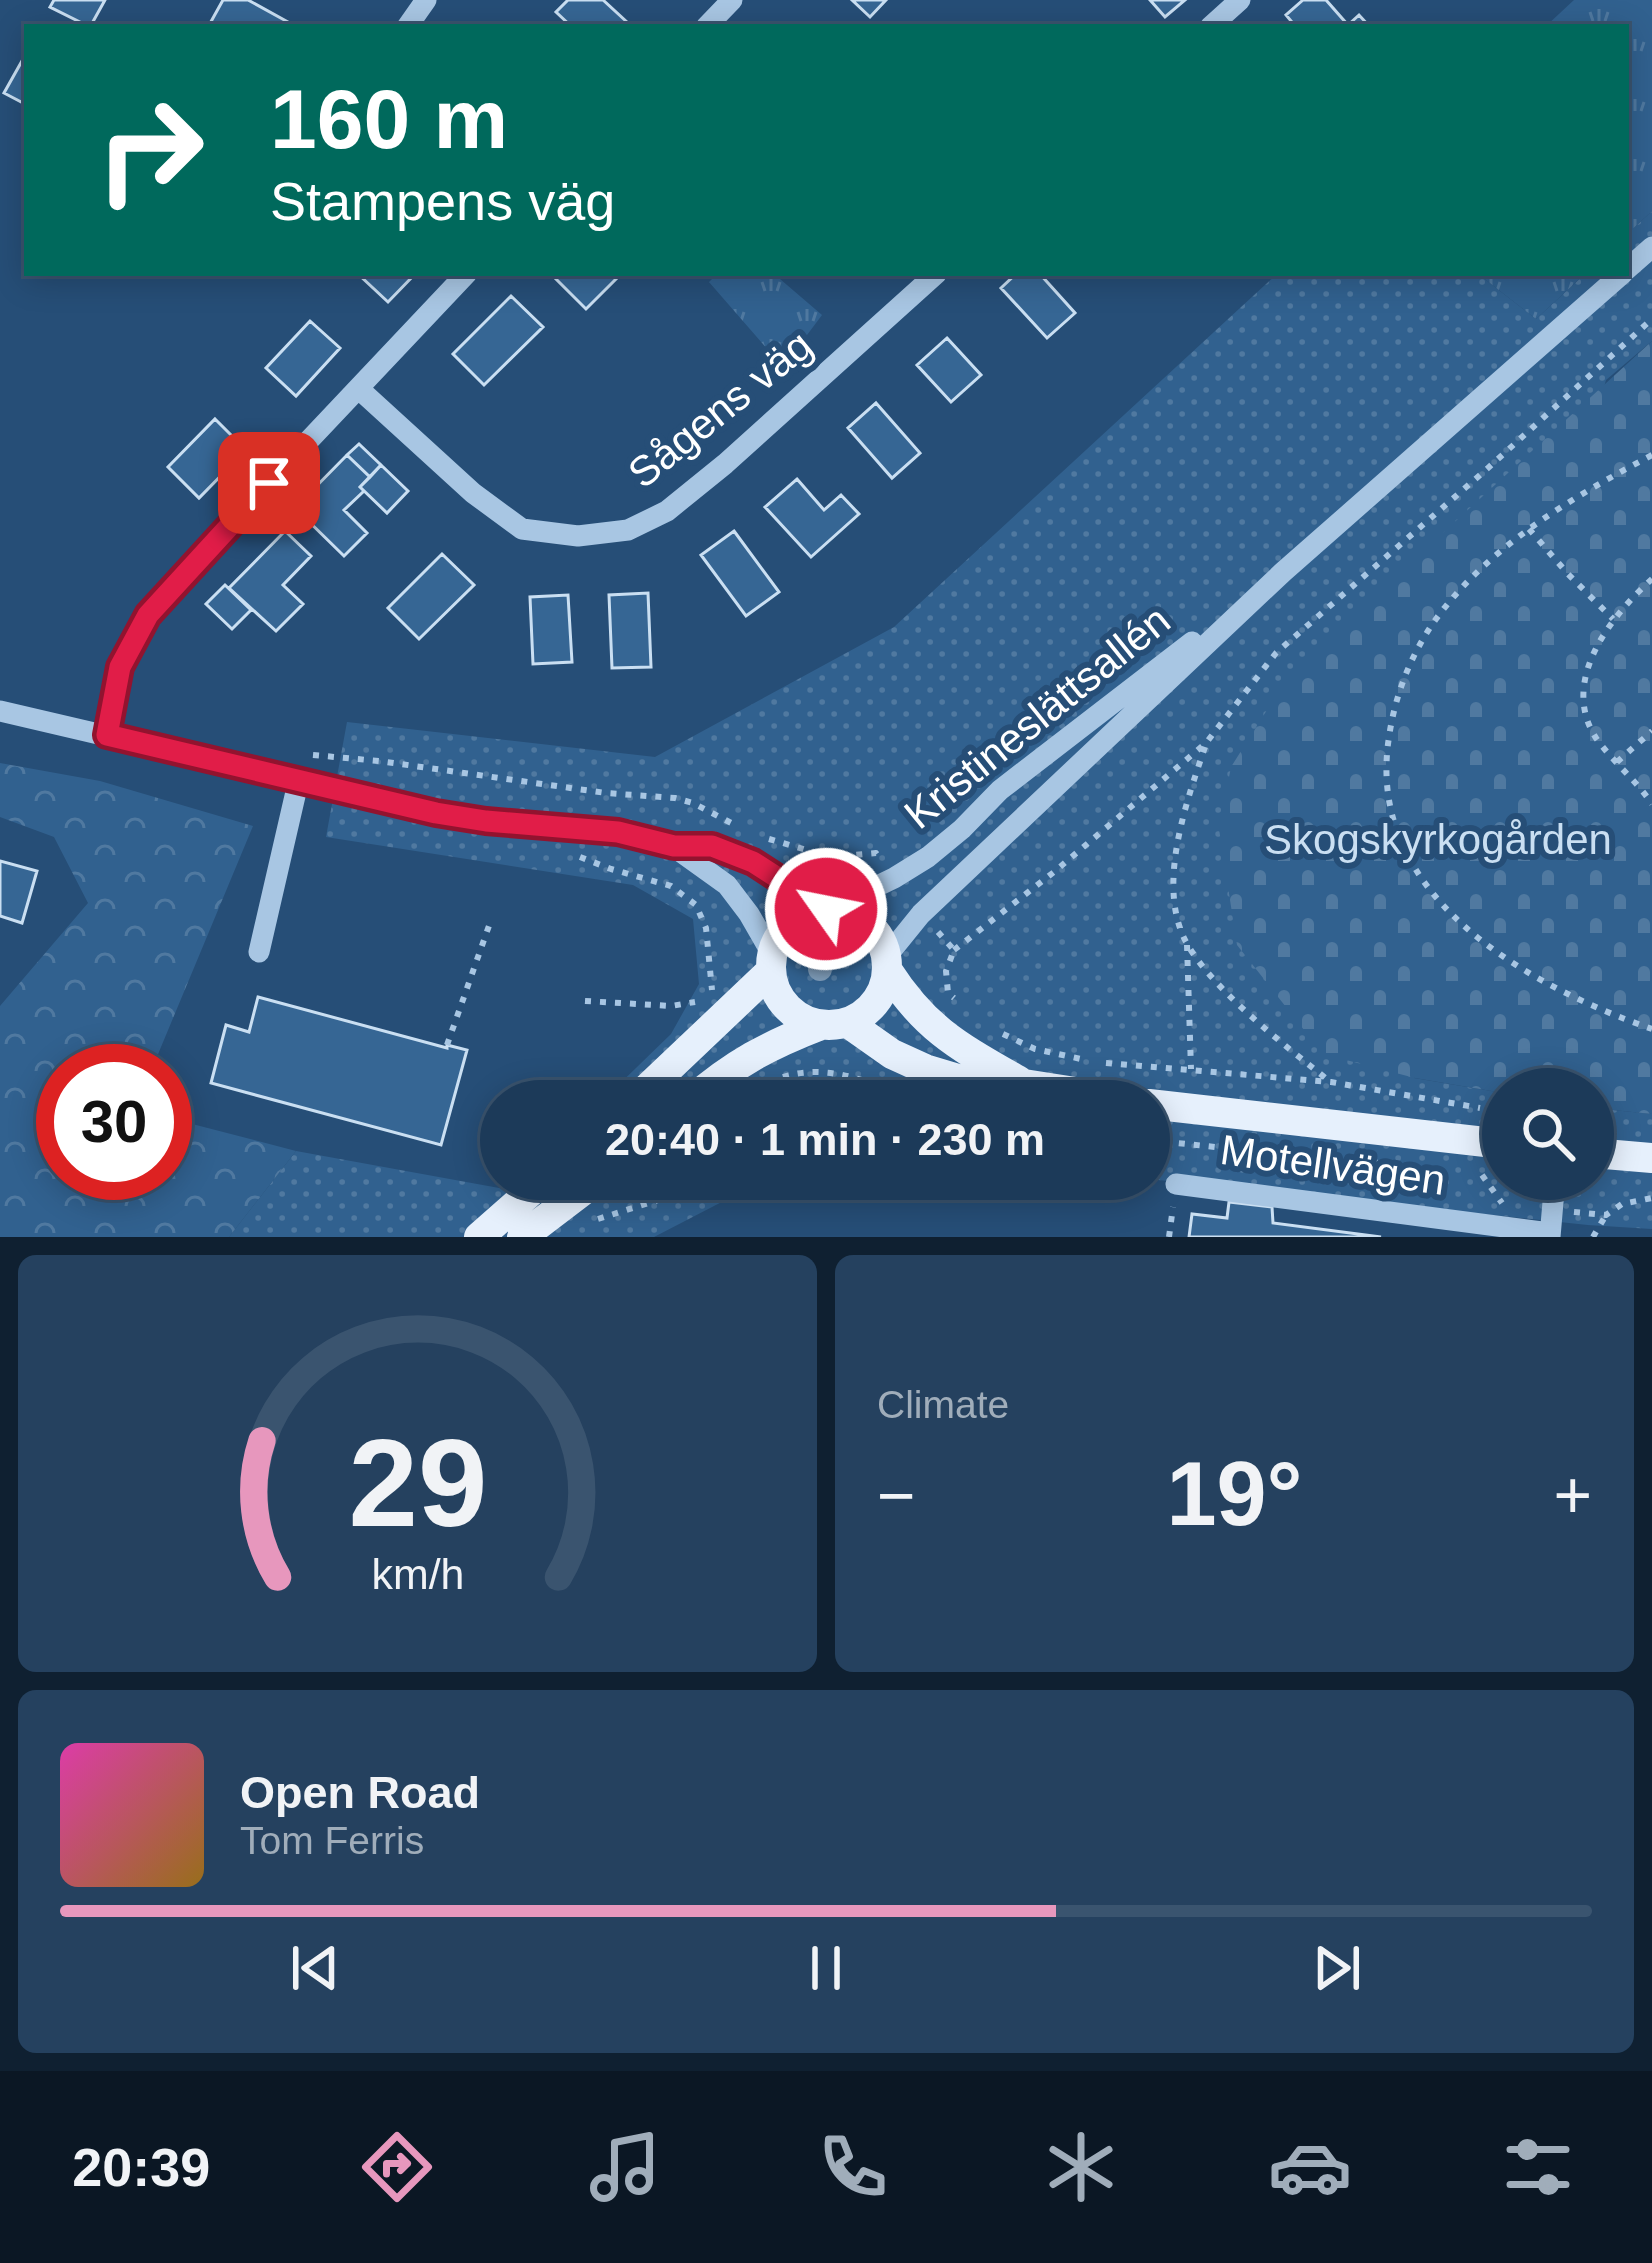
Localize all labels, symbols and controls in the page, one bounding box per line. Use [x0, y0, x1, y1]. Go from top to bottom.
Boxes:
icon: right [72, 72, 228, 228]
text: 160 m [270, 72, 508, 166]
text: Stampens väg [270, 171, 615, 231]
street label: Sågens väg [619, 321, 821, 497]
pin [218, 432, 320, 534]
icon: arrive [236, 450, 302, 516]
street label: Kristineslättsallén [895, 596, 1179, 838]
park label: Skogskyrkogården [1264, 816, 1612, 863]
position arrow [763, 846, 889, 972]
speed limit sign: 30 [36, 1044, 192, 1200]
map controls [1482, 1068, 1614, 1200]
button: search [1482, 1068, 1614, 1200]
text: 20:40 · 1 min · 230 m [605, 1114, 1045, 1165]
street label: Motellvägen [1218, 1126, 1448, 1204]
text: Climate [877, 1383, 1009, 1426]
text: 29 [348, 1413, 487, 1552]
text: 19° [1166, 1444, 1303, 1544]
text: − [877, 1458, 916, 1532]
text: + [1553, 1458, 1592, 1532]
text: km/h [371, 1549, 464, 1597]
text: Open Road [240, 1767, 480, 1818]
text: Tom Ferris [240, 1819, 424, 1862]
icon: previous [282, 1935, 348, 2001]
icon: pause [793, 1935, 859, 2001]
icon: next [1304, 1935, 1370, 2001]
icon: directions [355, 2125, 439, 2209]
icon: music [583, 2125, 667, 2209]
icon: phone [811, 2125, 895, 2209]
icon: climate [1039, 2125, 1123, 2209]
icon: car [1268, 2125, 1352, 2209]
icon: filters [1496, 2125, 1580, 2209]
text: 20:39 [72, 2137, 210, 2197]

